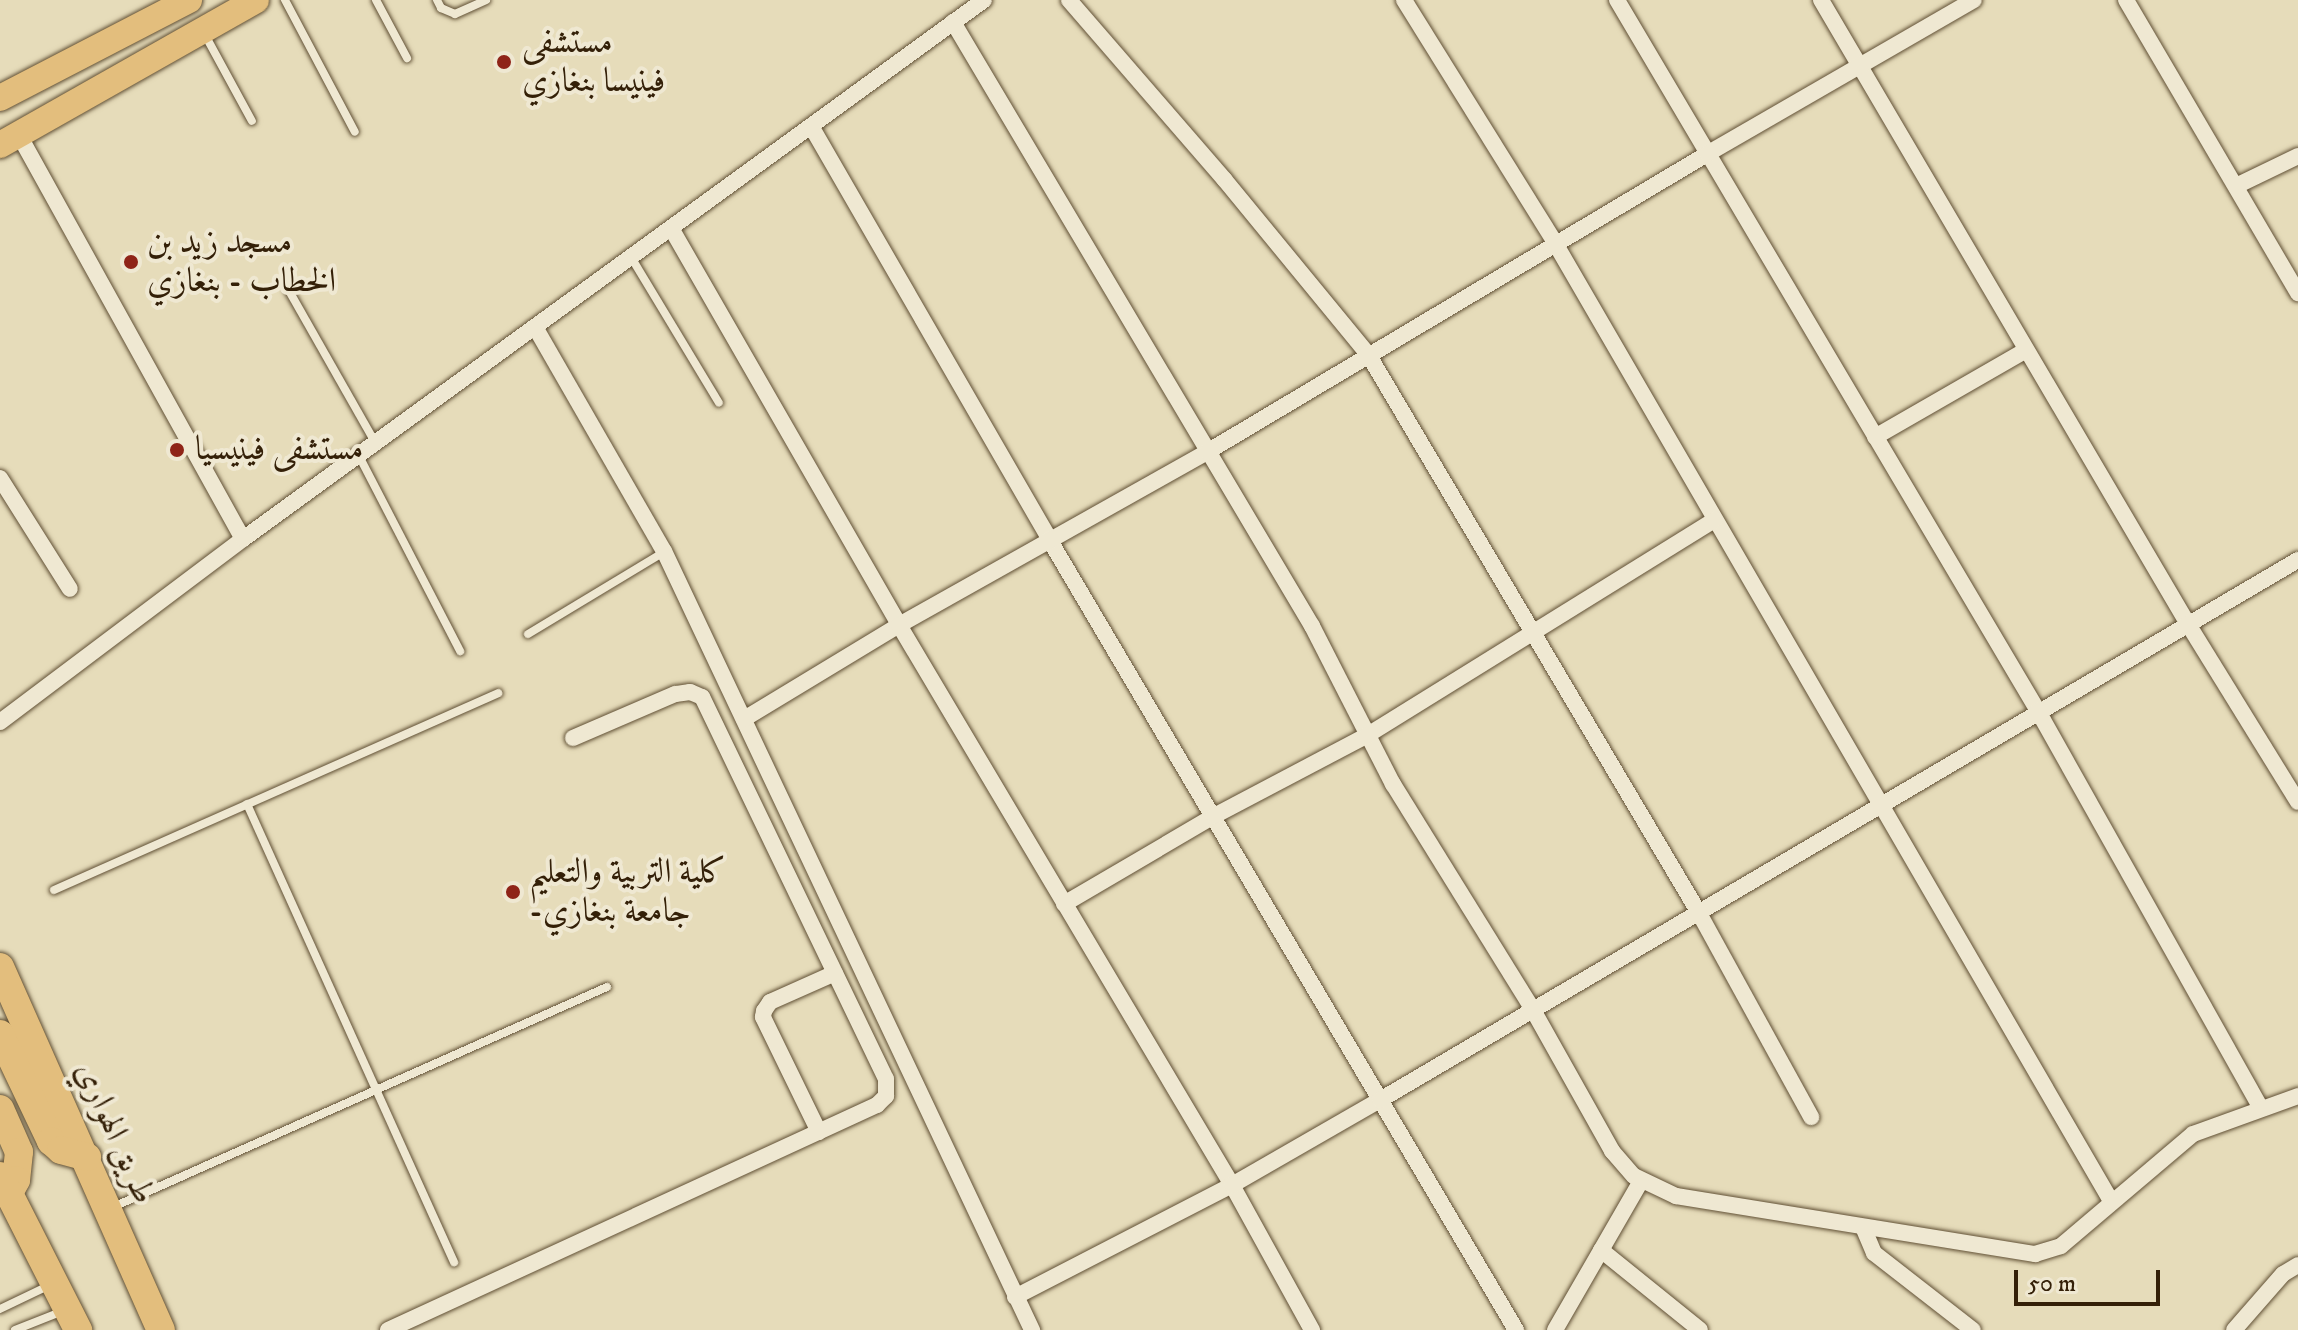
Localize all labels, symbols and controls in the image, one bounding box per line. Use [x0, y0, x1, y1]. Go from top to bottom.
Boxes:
place label: مستشفى فينيسا بنغازي [522, 22, 665, 102]
marker: مستشفى فينيسا بنغازي [493, 51, 515, 73]
place label: مسجد زيد بن الخطاب - بنغازي [147, 222, 336, 302]
marker: مسجد زيد بن الخطاب - بنغازي [122, 253, 140, 271]
place label: مستشفى فينيسيا [195, 430, 363, 470]
marker: مستشفى فينيسيا [166, 439, 188, 461]
place label: كلية التربية والتعليم -جامعة بنغازي [529, 852, 726, 932]
marker: كلية التربية والتعليم -جامعة بنغازي [504, 883, 522, 901]
street label: طريق الهواري [66, 1056, 164, 1210]
scale bar [2018, 1254, 2164, 1304]
text: 50 m [2028, 1269, 2076, 1299]

